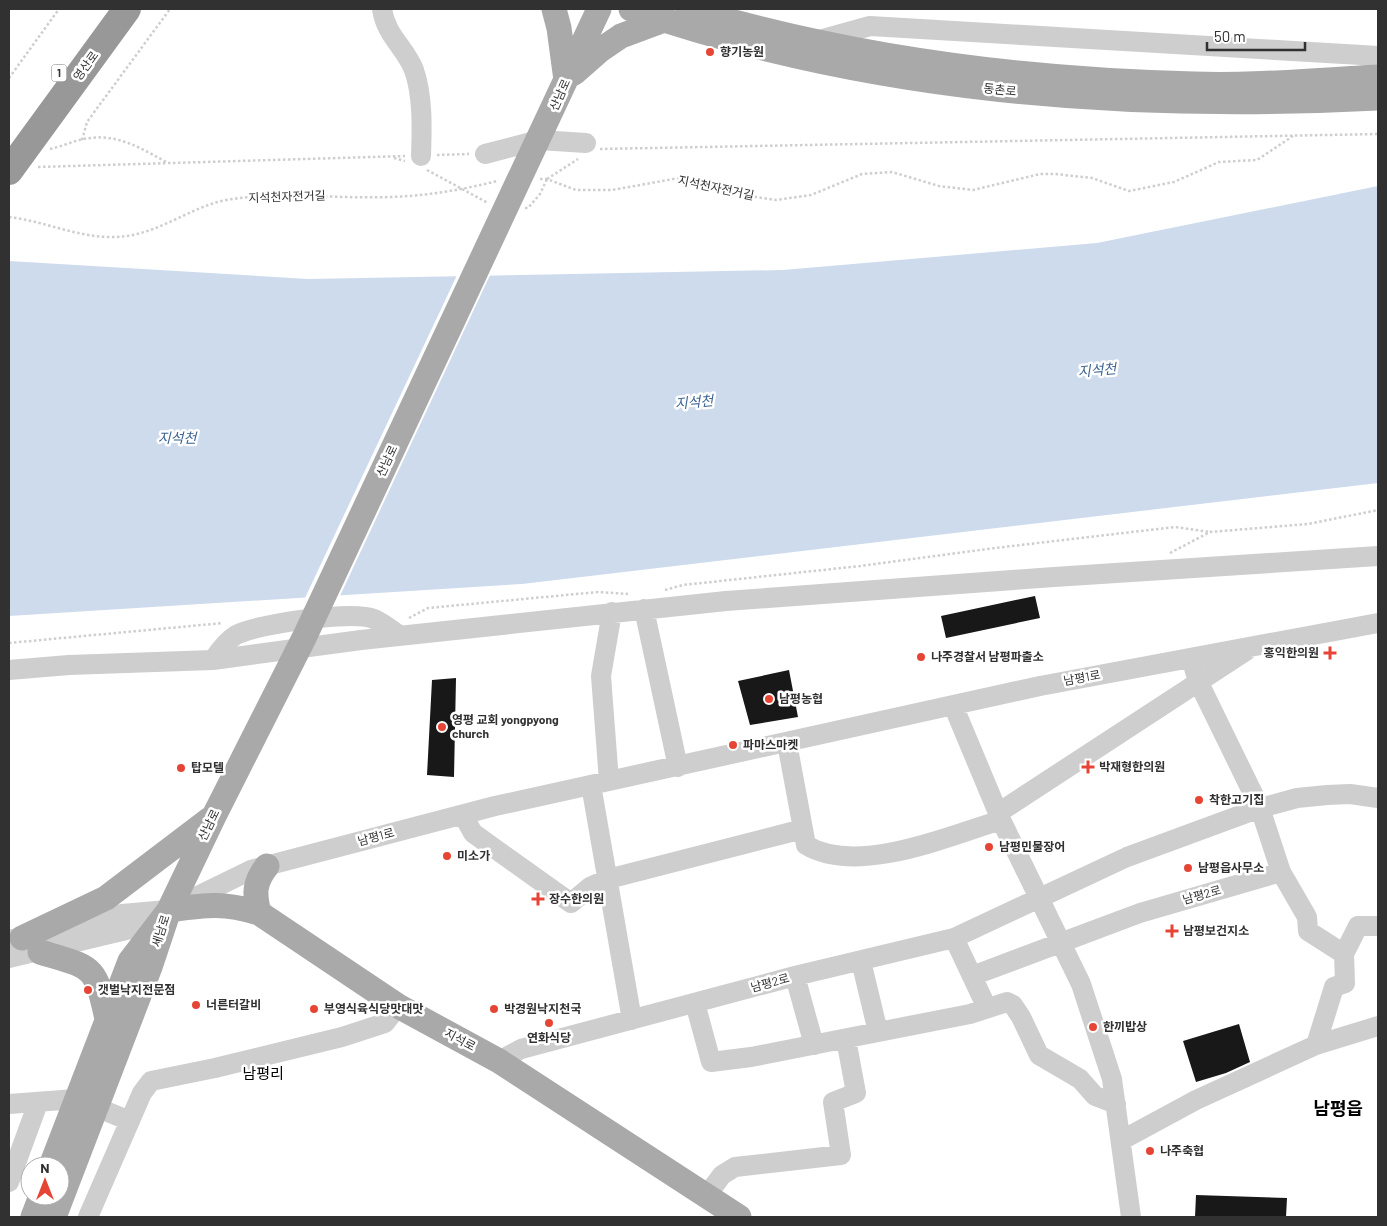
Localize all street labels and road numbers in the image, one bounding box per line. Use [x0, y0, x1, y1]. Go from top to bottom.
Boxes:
street label: 영산로 [70, 48, 101, 83]
road number: 1 [52, 64, 66, 82]
street label: 산남로 [546, 77, 572, 113]
street label: 동촌로 [983, 80, 1017, 98]
street label: 지석천자전거길 [677, 172, 755, 202]
street label: 지석천자전거길 [248, 188, 326, 204]
street label: 산남로 [373, 443, 399, 479]
street label: 남평1로 [1062, 667, 1101, 687]
street label: 산남로 [195, 807, 222, 843]
street label: 남평1로 [356, 824, 396, 848]
street label: 남평2로 [1181, 882, 1223, 906]
street label: 세남로 [148, 913, 172, 949]
street label: 남평2로 [749, 970, 791, 994]
street label: 지석로 [443, 1025, 478, 1053]

